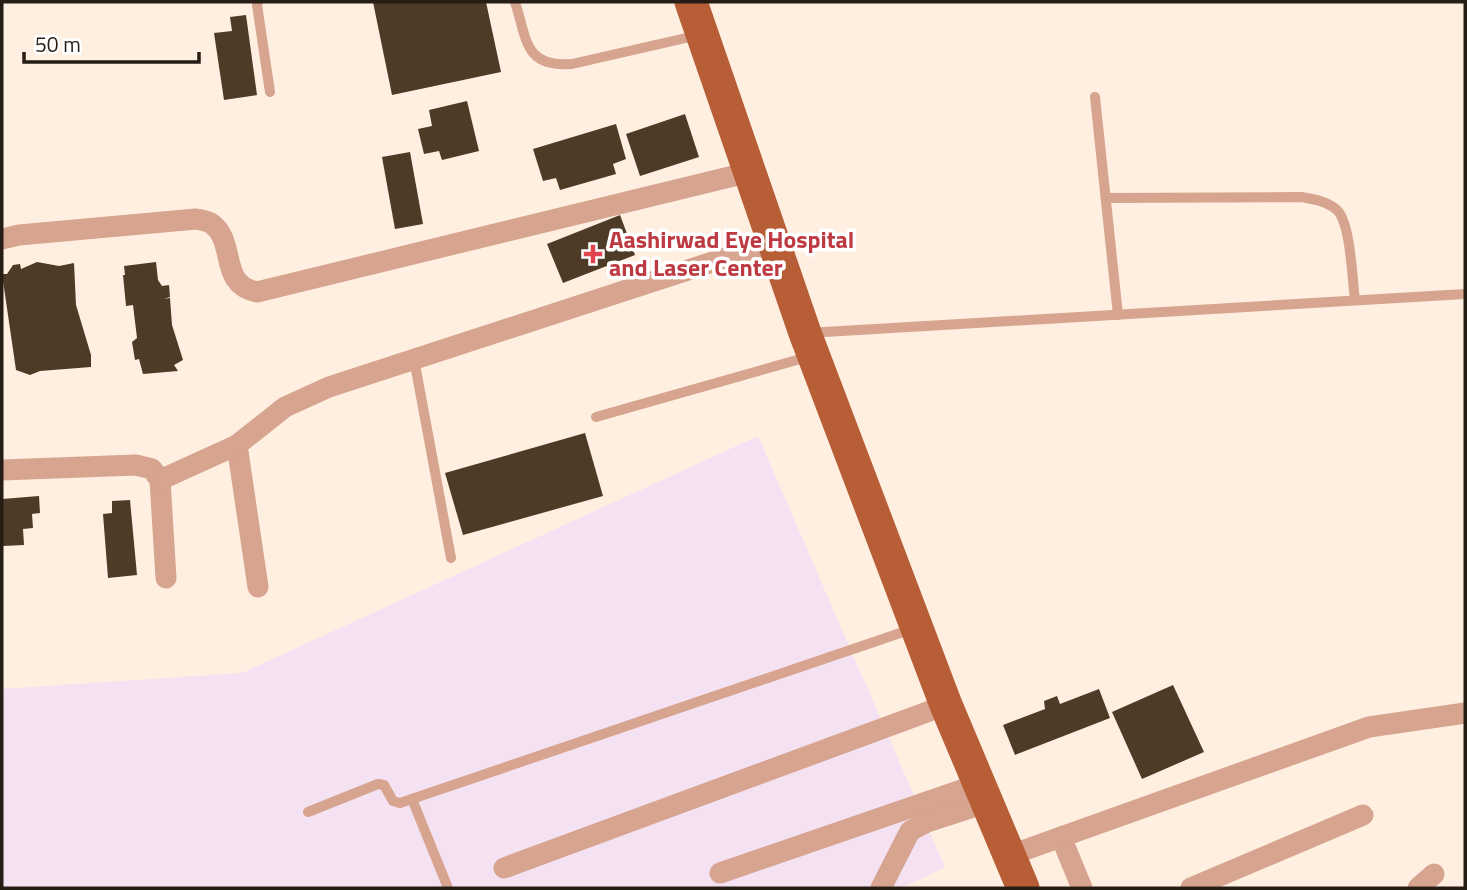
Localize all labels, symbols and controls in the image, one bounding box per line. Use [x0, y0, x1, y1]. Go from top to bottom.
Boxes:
scale bar [24, 21, 200, 65]
text: 50 m [35, 28, 81, 60]
place label: Aashirwad Eye Hospital and Laser Center [609, 221, 854, 285]
marker: Aashirwad Eye Hospital and Laser Center [583, 244, 603, 264]

